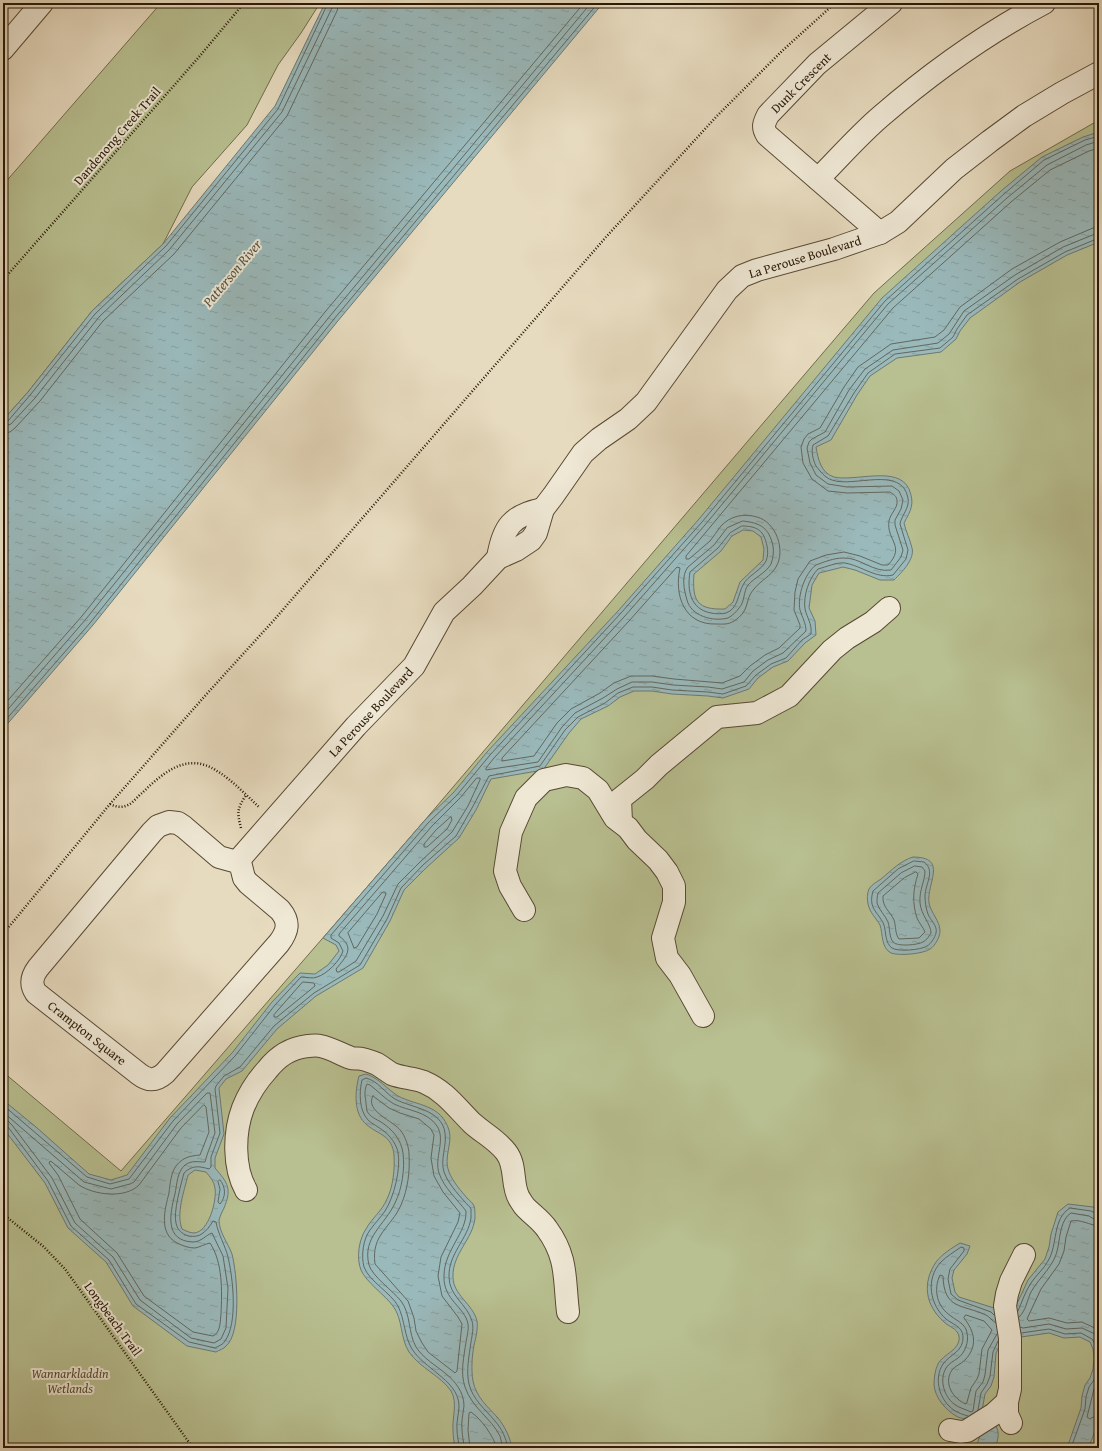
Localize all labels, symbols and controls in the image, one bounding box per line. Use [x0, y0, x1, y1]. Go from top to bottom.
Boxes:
street label: Dunk Crescent [766, 48, 836, 118]
street label: Dandenong Creek Trail [69, 82, 165, 189]
street label: La Perouse Boulevard [746, 231, 864, 283]
water label: Patterson River [197, 235, 267, 312]
street label: La Perouse Boulevard [324, 663, 418, 761]
street label: Crampton Square [44, 996, 130, 1070]
street label: Longbeach Trail [80, 1278, 147, 1360]
park label: Wannarkladdin Wetlands [31, 1364, 109, 1398]

